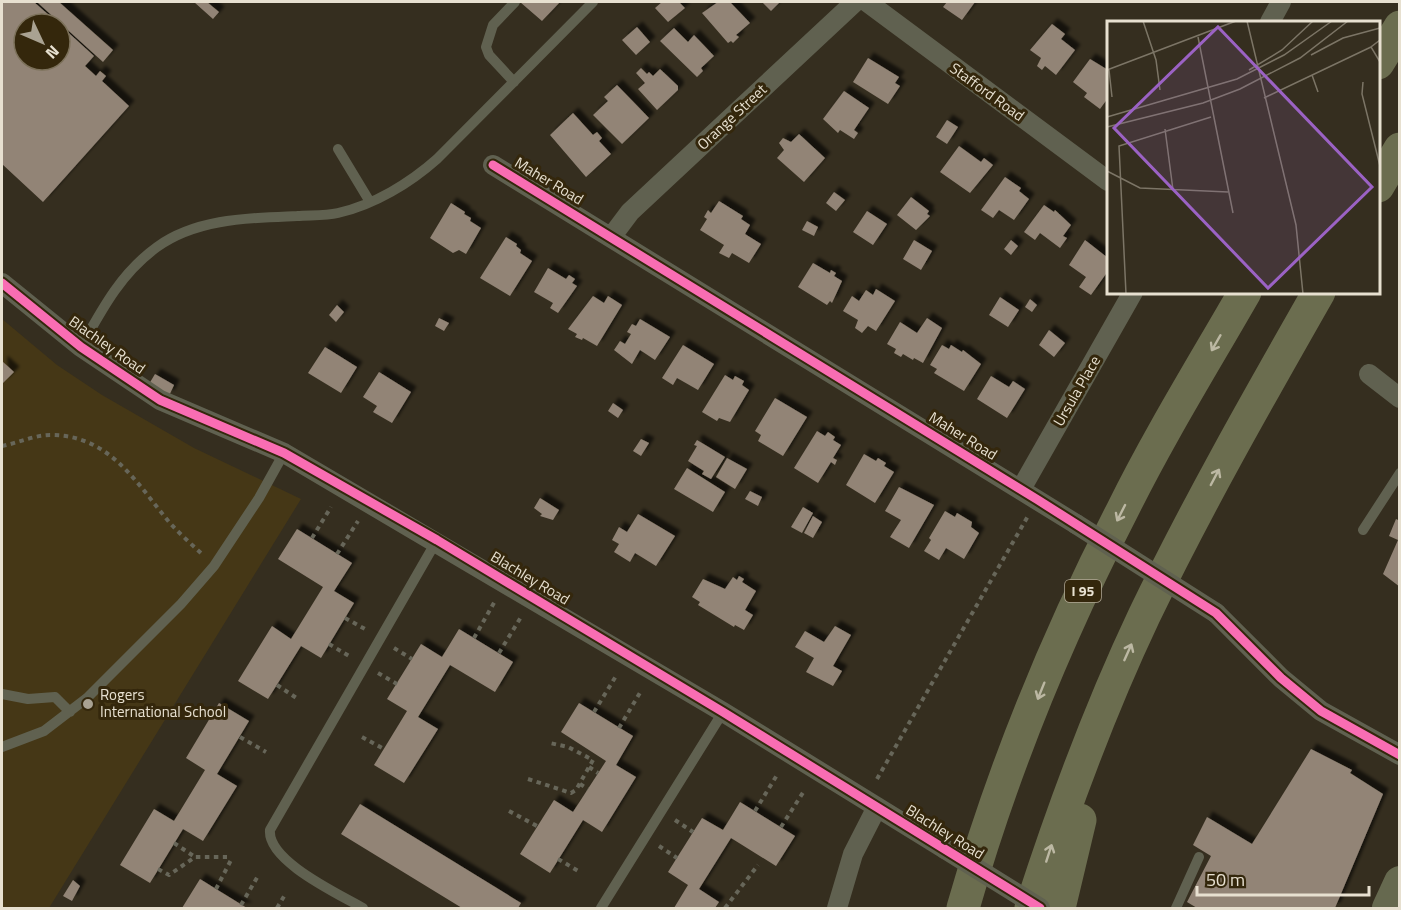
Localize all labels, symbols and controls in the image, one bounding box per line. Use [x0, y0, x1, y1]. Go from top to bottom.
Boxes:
north arrow [12, 12, 72, 72]
inset map [1107, 21, 1380, 294]
text: N [40, 40, 65, 65]
street label: Stafford Road [945, 57, 1029, 127]
street label: Orange Street [692, 78, 772, 155]
street label: Maher Road [510, 151, 588, 210]
street label: Blachley Road [64, 310, 150, 379]
one-way arrow [1209, 334, 1221, 351]
street label: Ursula Place [1047, 351, 1106, 430]
street label: Maher Road [925, 405, 1002, 466]
one-way arrow [1210, 469, 1221, 487]
one-way arrow [1114, 504, 1126, 522]
street label: Blachley Road [486, 545, 574, 610]
road number: I 95 [1065, 580, 1101, 602]
one-way arrow [1123, 643, 1134, 662]
one-way arrow [1035, 681, 1046, 700]
place label: Rogers International School [100, 683, 226, 723]
marker: Rogers International School [81, 697, 95, 711]
street label: Blachley Road [902, 798, 989, 865]
one-way arrow [1044, 844, 1055, 863]
scale bar [1197, 859, 1370, 897]
text: 50 m [1206, 866, 1245, 893]

